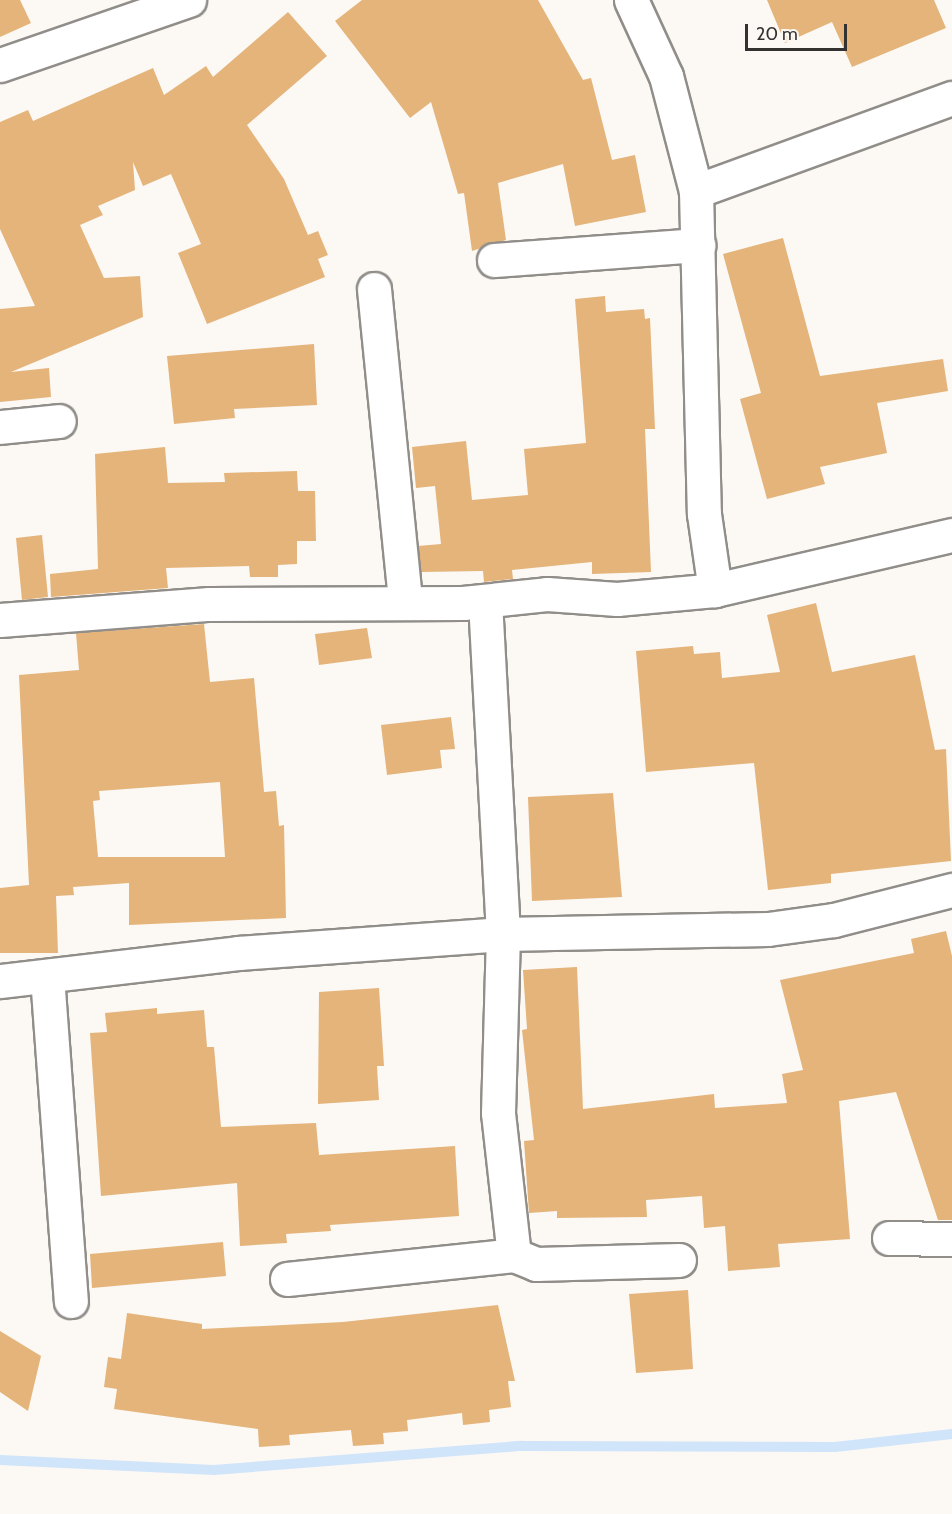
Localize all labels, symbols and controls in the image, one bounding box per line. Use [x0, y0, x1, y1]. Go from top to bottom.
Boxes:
scale bar [748, 12, 850, 50]
text: 20 m [756, 23, 798, 45]

